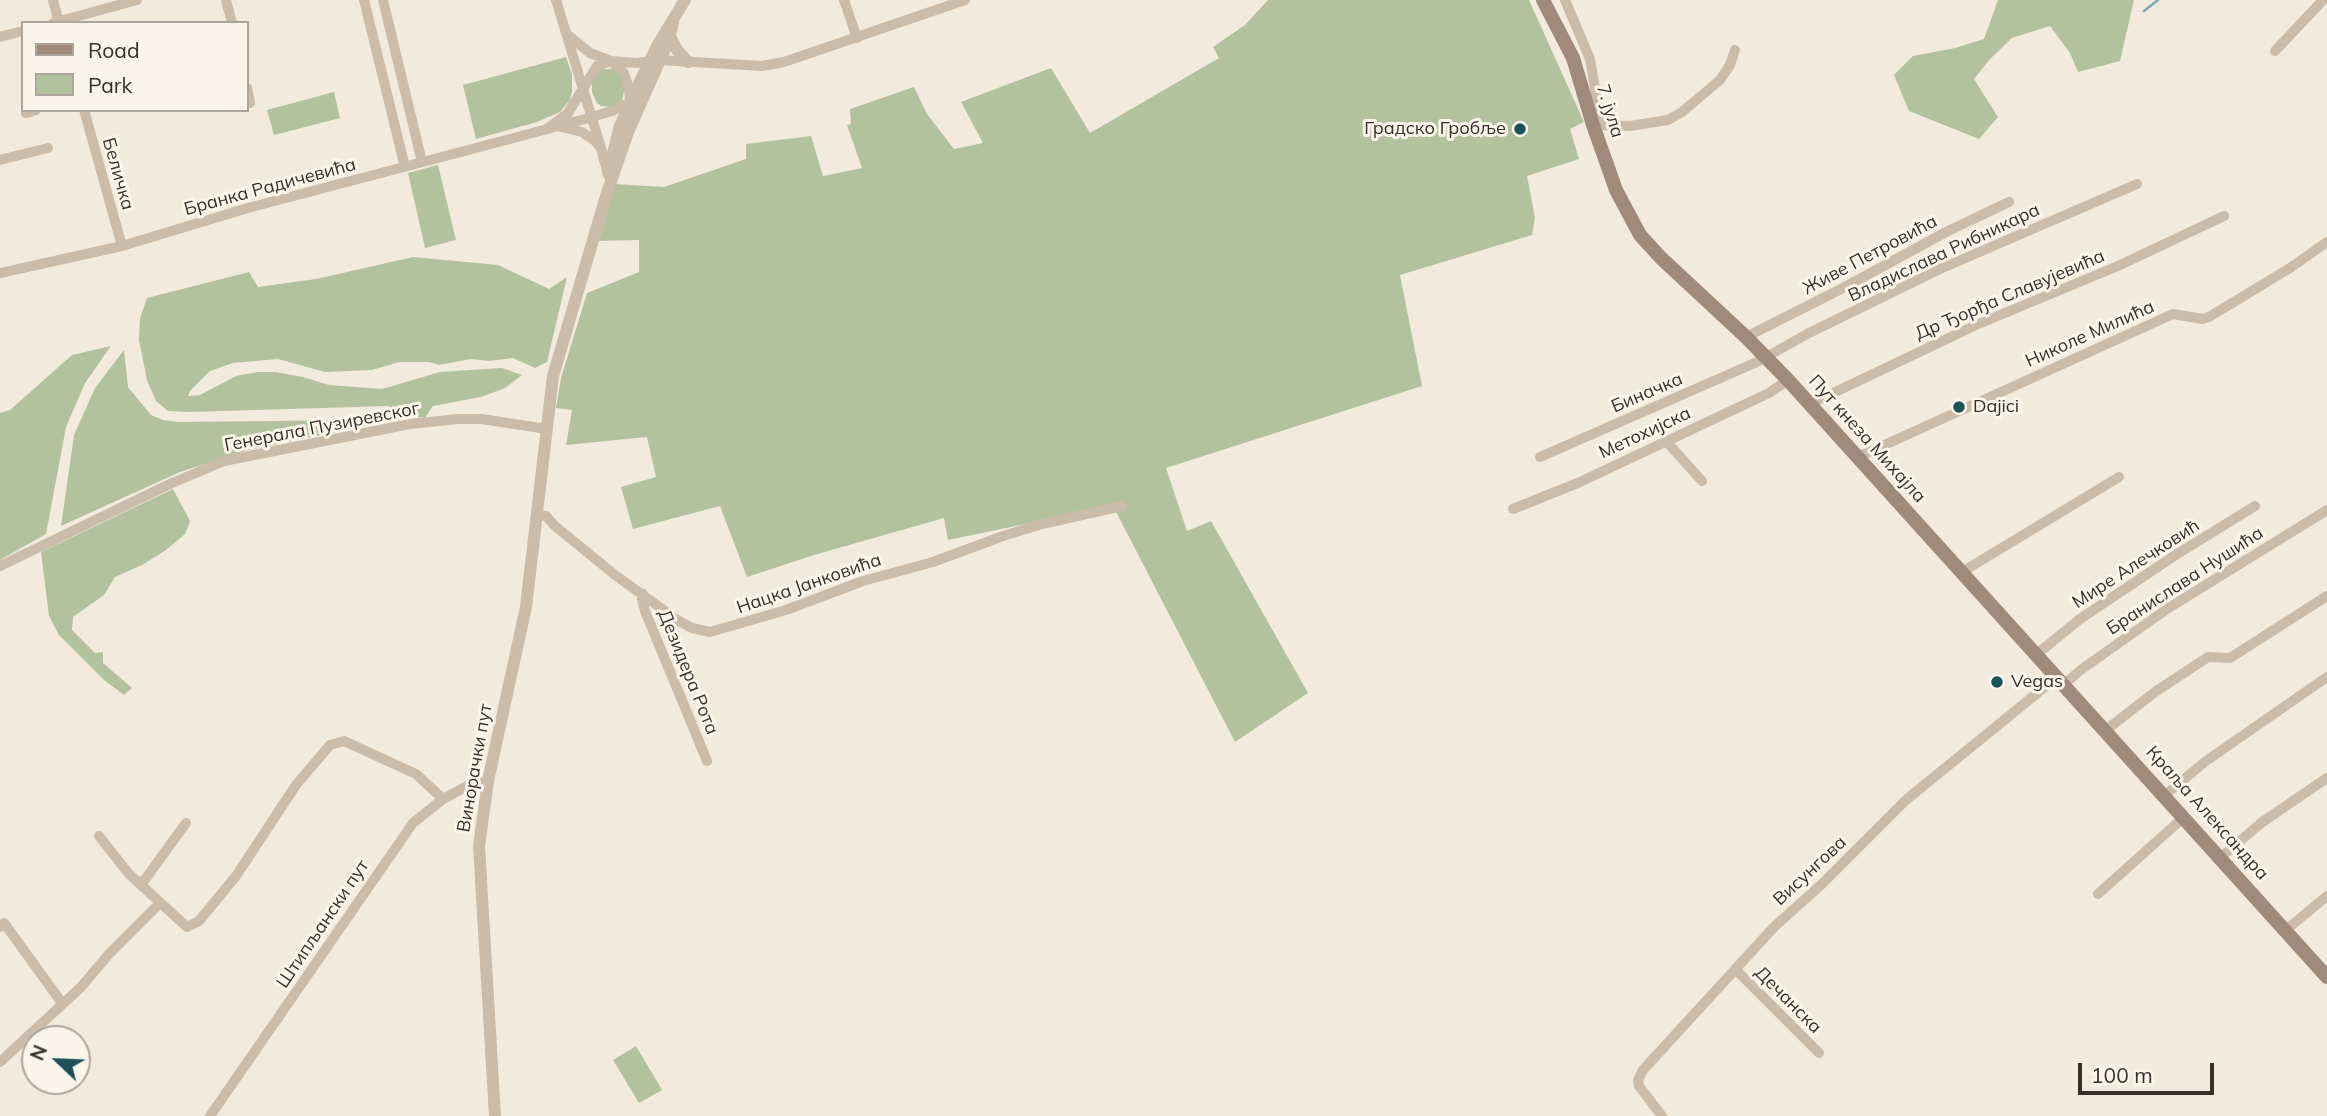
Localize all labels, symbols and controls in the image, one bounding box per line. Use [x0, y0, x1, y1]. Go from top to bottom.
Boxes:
legend [21, 21, 248, 112]
text: Road [88, 37, 139, 63]
text: Park [88, 72, 132, 98]
street label: 7. јула [1592, 82, 1628, 140]
place label: Градско Гробље [1364, 118, 1506, 140]
marker: Градско Гробље [1512, 121, 1528, 137]
street label: Беличка [97, 135, 139, 213]
street label: Бранка Радичевића [182, 154, 358, 220]
street label: Владислава Рибникара [1845, 199, 2043, 307]
street label: Живе Петровића [1799, 210, 1941, 300]
street label: Др Ђорђа Славујевића [1912, 245, 2108, 345]
street label: Николе Милића [2022, 296, 2158, 372]
street label: Биначка [1608, 368, 1686, 418]
street label: Пут кнеза Михајла [1804, 371, 1930, 507]
place label: Dajici [1973, 396, 2019, 418]
street label: Генерала Пузиревског [223, 397, 421, 457]
marker: Dajici [1951, 399, 1967, 415]
street label: Метохијска [1596, 402, 1694, 464]
street label: Мире Алечковић [2068, 515, 2204, 613]
street label: Бранислава Нушића [2103, 522, 2267, 640]
street label: Нацка Јанковића [734, 549, 884, 619]
street label: Дезидера Рота [653, 606, 723, 738]
place label: Vegas [2011, 671, 2063, 693]
marker: Vegas [1989, 674, 2005, 690]
street label: Винорачки пут [453, 702, 497, 834]
street label: Краља Александра [2141, 742, 2273, 884]
street label: Висунгова [1769, 832, 1851, 910]
street label: Штипљански пут [272, 856, 374, 992]
street label: Дечанска [1750, 962, 1826, 1038]
north arrow [21, 1025, 91, 1095]
text: N [25, 1041, 52, 1064]
scale bar [2082, 1050, 2218, 1094]
text: 100 m [2091, 1062, 2153, 1088]

